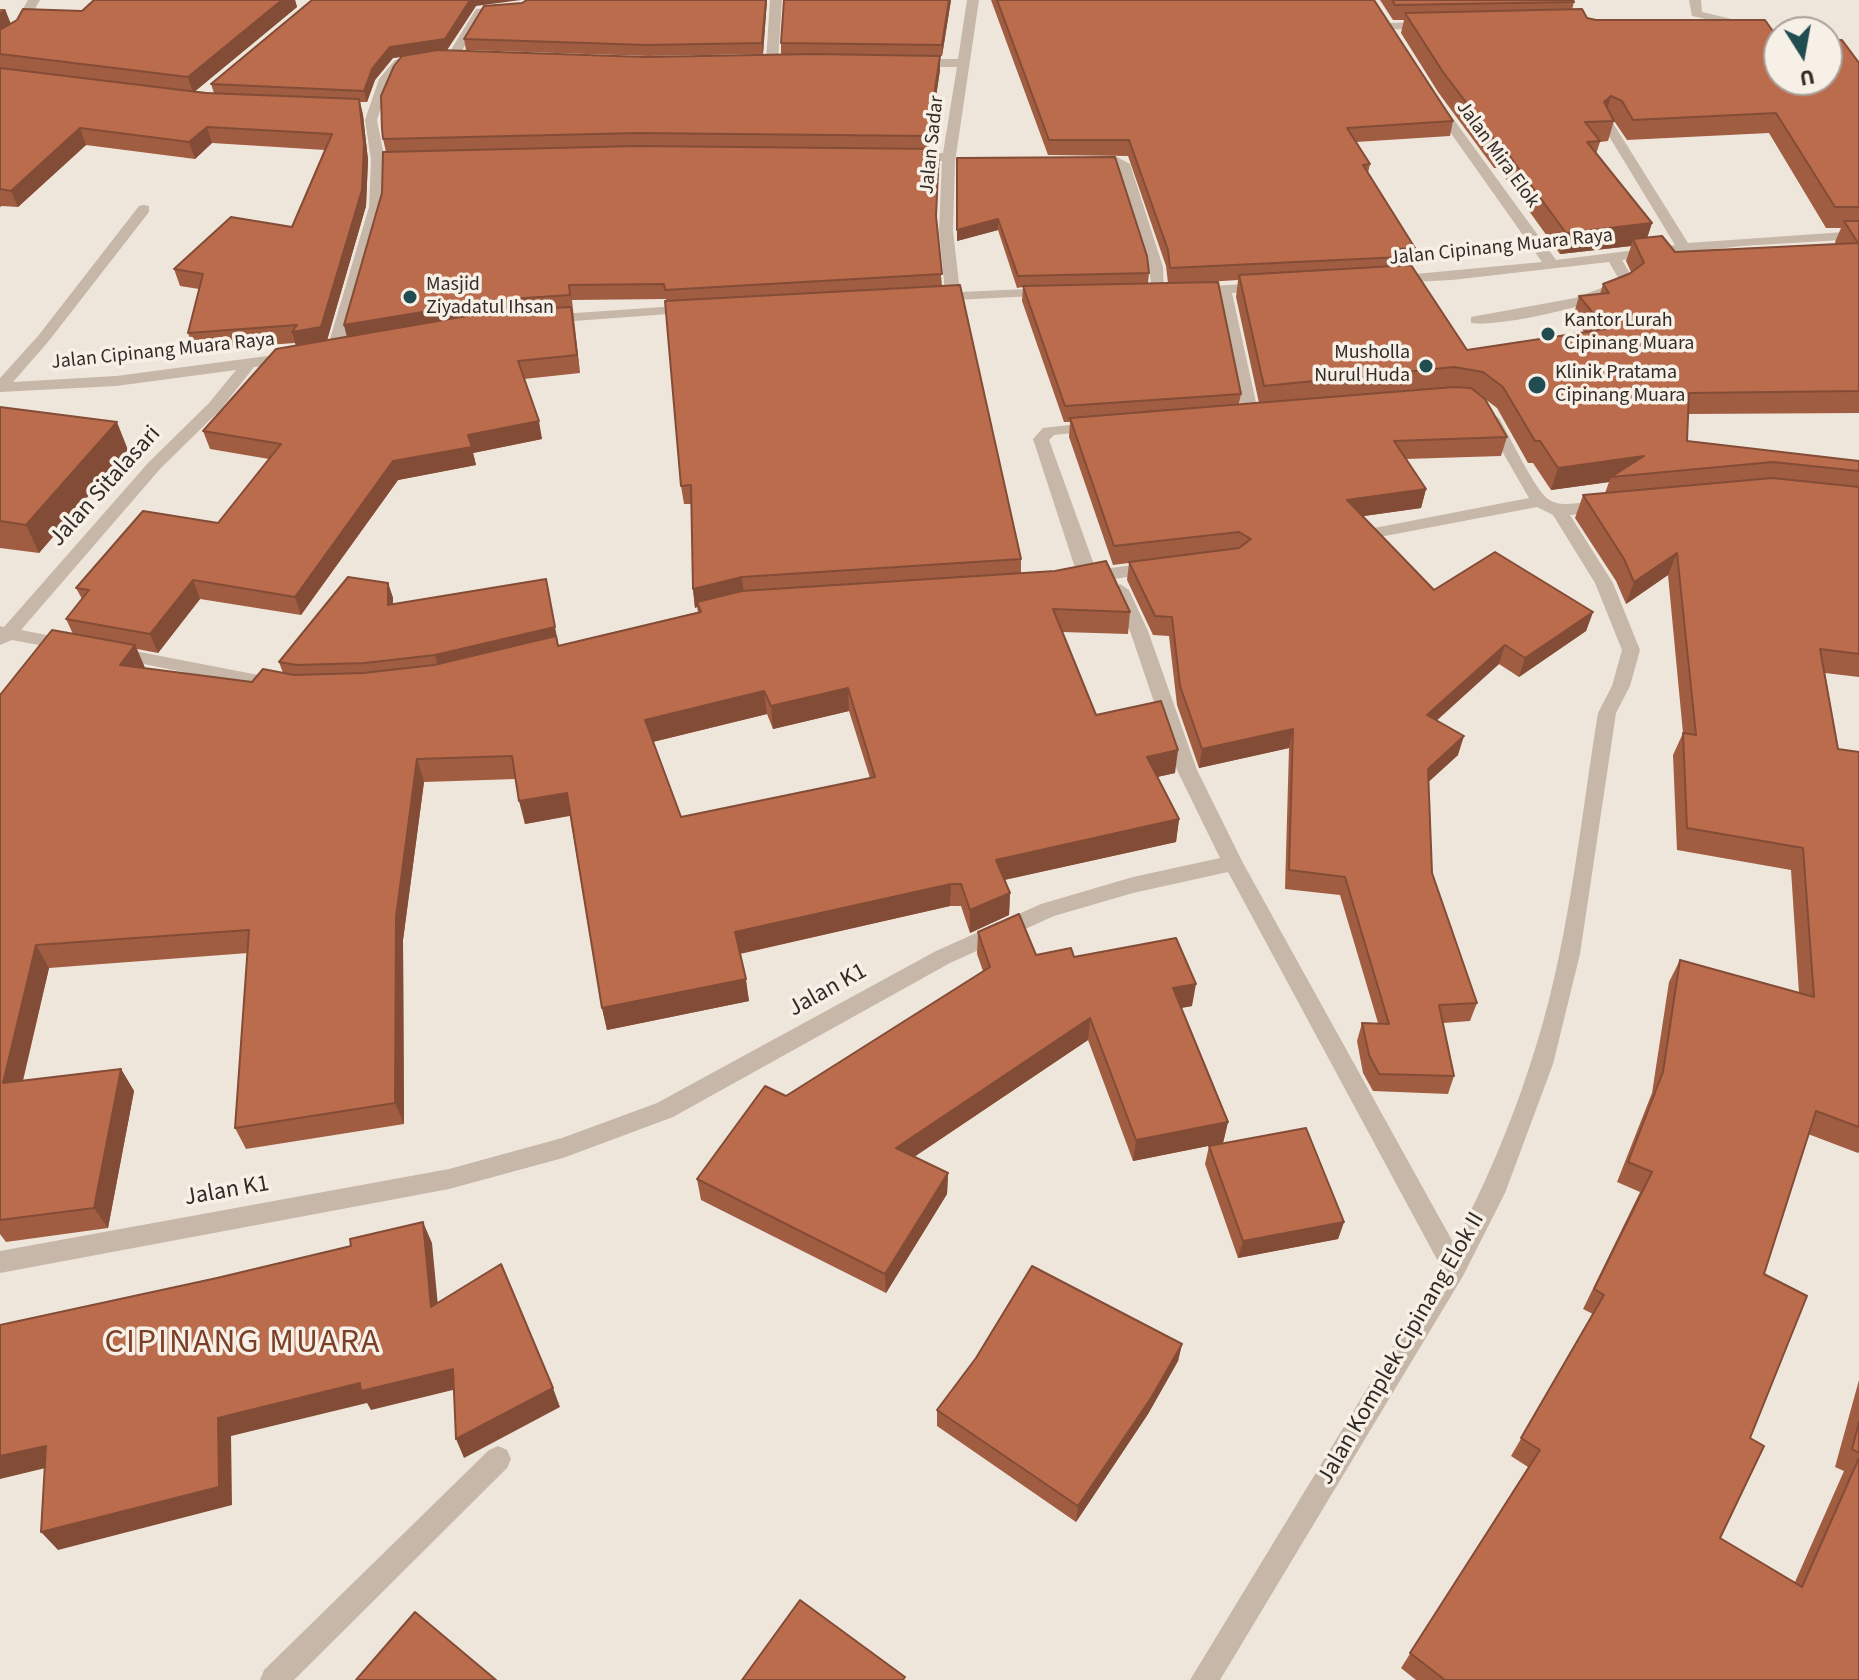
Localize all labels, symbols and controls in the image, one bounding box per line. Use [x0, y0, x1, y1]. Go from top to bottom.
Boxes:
north arrow [1763, 16, 1843, 96]
text: U [1797, 60, 1817, 95]
street label: Jalan Sadar [916, 95, 950, 195]
street label: Jalan Mira Elok [1450, 97, 1544, 213]
street label: Jalan Cipinang Muara Raya [1388, 224, 1614, 272]
place label: Masjid Ziyadatul Ihsan [426, 274, 554, 321]
marker: Masjid Ziyadatul Ihsan [401, 288, 419, 306]
place label: Kantor Lurah Cipinang Muara [1564, 310, 1694, 357]
marker: Kantor Lurah Cipinang Muara [1539, 325, 1557, 343]
street label: Jalan Cipinang Muara Raya [50, 328, 276, 376]
place label: Musholla Nurul Huda [1314, 342, 1410, 389]
marker: Musholla Nurul Huda [1417, 357, 1435, 375]
place label: Klinik Pratama Cipinang Muara [1555, 362, 1685, 409]
marker: Klinik Pratama Cipinang Muara [1526, 374, 1548, 396]
street label: Jalan Sitalasari [44, 421, 168, 553]
street label: Jalan K1 [784, 958, 872, 1024]
street label: Jalan K1 [182, 1170, 272, 1214]
street label: Jalan Komplek Cipinang Elok II [1312, 1208, 1492, 1490]
district label: CIPINANG MUARA [104, 1325, 382, 1365]

